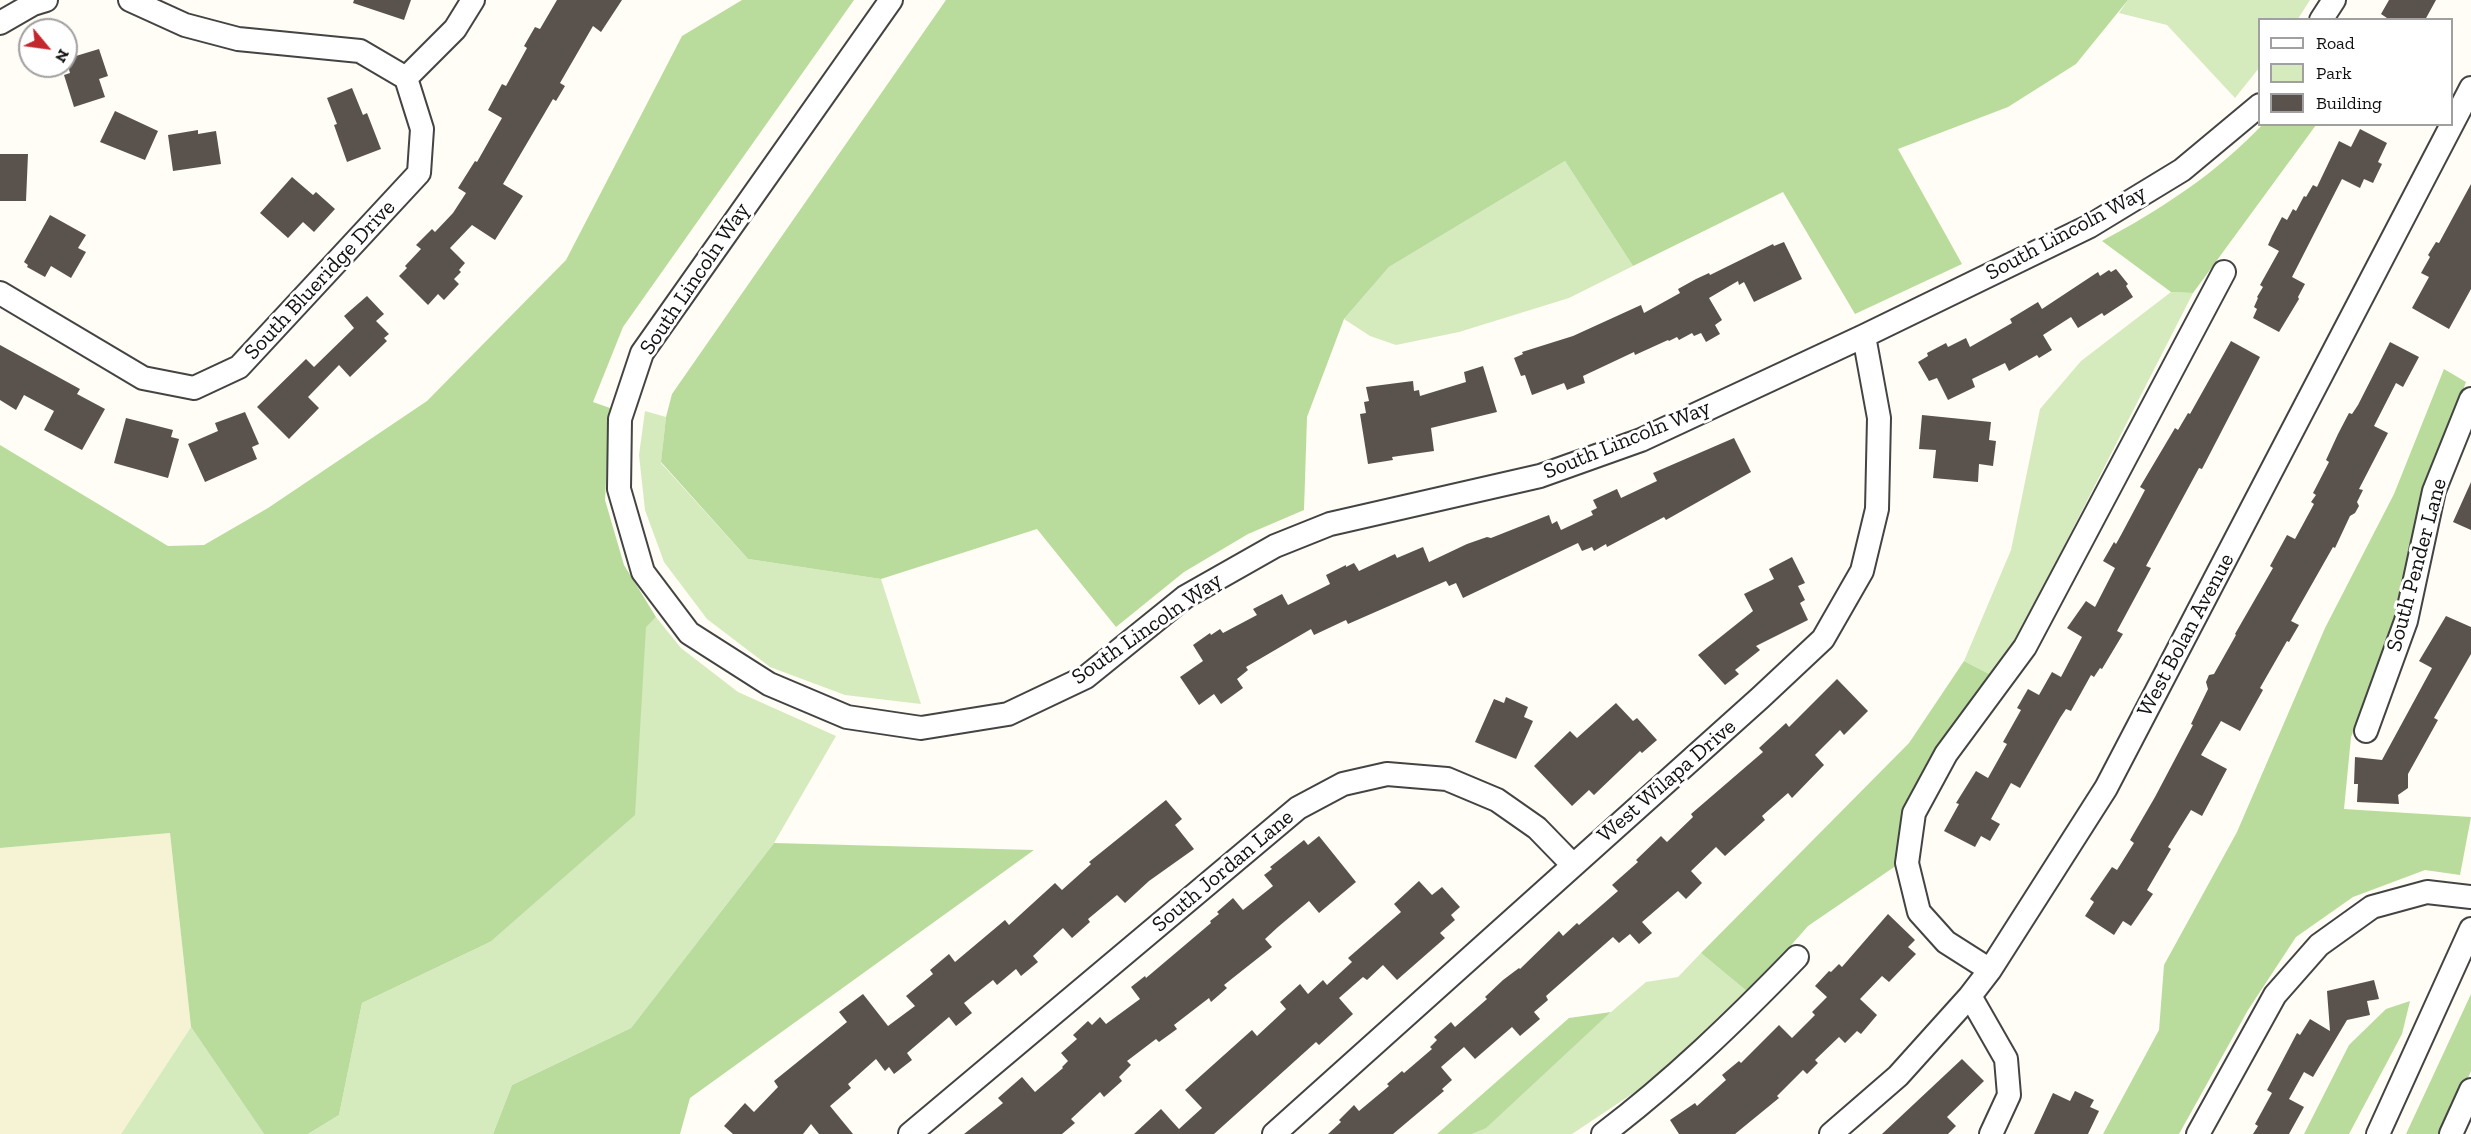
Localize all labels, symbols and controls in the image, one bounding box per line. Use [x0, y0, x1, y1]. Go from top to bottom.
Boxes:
north arrow [18, 18, 78, 78]
legend [2258, 18, 2453, 126]
text: Road [2316, 32, 2355, 54]
text: N [51, 46, 74, 66]
text: Park [2316, 62, 2352, 84]
text: Building [2316, 92, 2382, 114]
street label: South Lincoln Way [1981, 180, 2151, 286]
street label: South Blueridge Drive [239, 195, 401, 365]
street label: South Lincoln Way [634, 198, 756, 360]
street label: South Lincoln Way [1540, 395, 1714, 485]
street label: South Pender Lane [2381, 476, 2453, 654]
street label: West Bolan Avenue [2132, 549, 2240, 721]
street label: South Lincoln Way [1067, 567, 1227, 691]
street label: West Wilapa Drive [1592, 714, 1742, 848]
street label: South Jordan Lane [1147, 804, 1299, 938]

